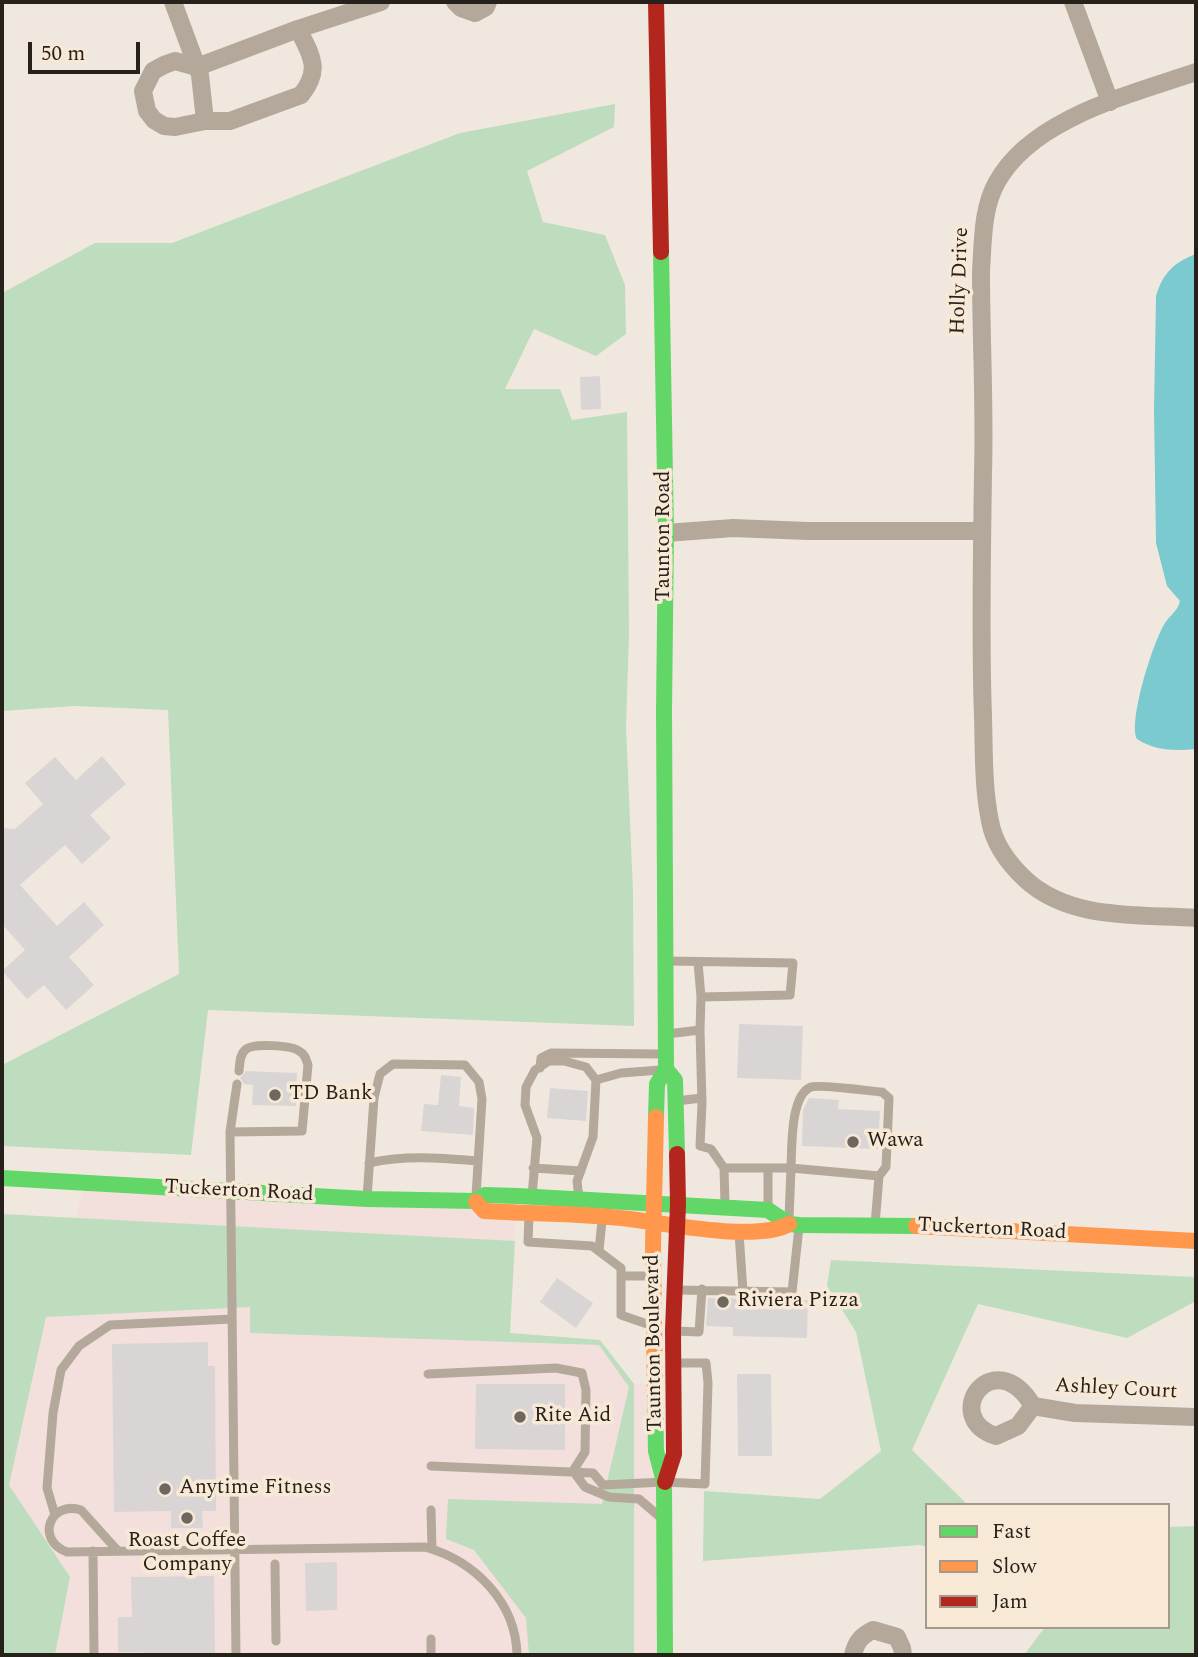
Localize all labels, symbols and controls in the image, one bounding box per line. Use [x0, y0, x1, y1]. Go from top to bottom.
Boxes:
scale bar [32, 28, 144, 72]
text: 50 m [41, 38, 85, 70]
street label: Holly Drive [947, 227, 975, 335]
street label: Taunton Road [652, 470, 678, 602]
place label: TD Bank [289, 1082, 373, 1108]
marker: TD Bank [267, 1087, 283, 1103]
place label: Wawa [867, 1129, 924, 1155]
marker: Wawa [845, 1134, 861, 1150]
street label: Tuckerton Road [164, 1176, 314, 1208]
street label: Tuckerton Road [917, 1214, 1067, 1246]
street label: Taunton Boulevard [641, 1254, 669, 1432]
place label: Riviera Pizza [737, 1289, 859, 1315]
marker: Riviera Pizza [715, 1294, 731, 1310]
street label: Ashley Court [1054, 1374, 1178, 1406]
place label: Rite Aid [534, 1404, 611, 1430]
marker: Rite Aid [512, 1409, 528, 1425]
place label: Anytime Fitness [179, 1476, 332, 1502]
marker: Anytime Fitness [157, 1481, 173, 1497]
legend [925, 1503, 1170, 1629]
marker: Roast Coffee Company [179, 1510, 195, 1526]
text: Fast [992, 1516, 1031, 1548]
place label: Roast Coffee Company [128, 1529, 246, 1579]
text: Slow [992, 1551, 1036, 1583]
text: Jam [992, 1586, 1028, 1618]

